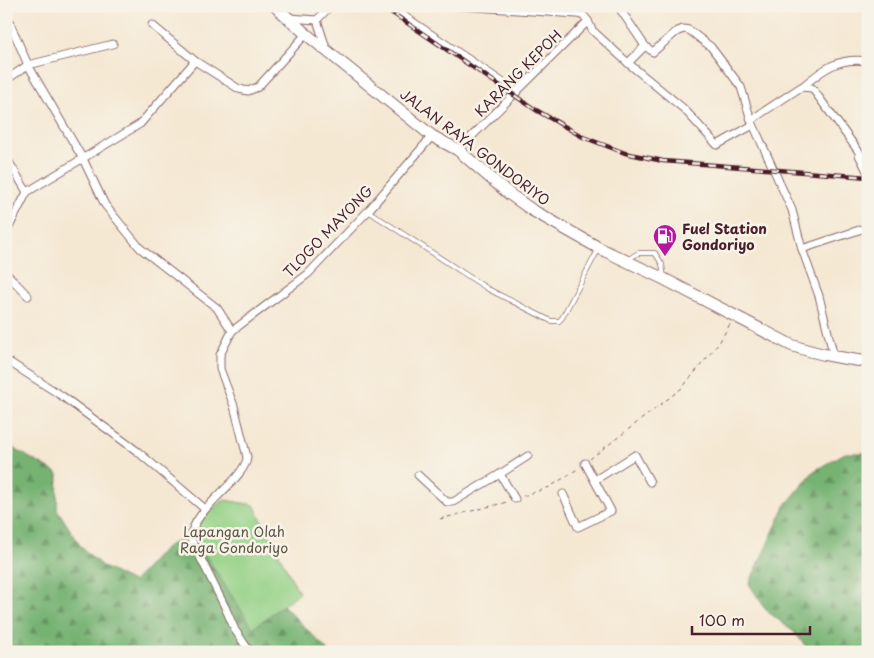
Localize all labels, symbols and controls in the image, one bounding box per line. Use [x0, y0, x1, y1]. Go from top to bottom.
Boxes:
street label: KARANG KEPOH [470, 25, 566, 121]
street label: JALAN RAYA GONDORIYO [396, 84, 554, 210]
street label: TLOGO MAYONG [278, 180, 378, 282]
place label: Fuel Station Gondoriyo [682, 218, 767, 255]
fuel station icon: Fuel Station Gondoriyo [652, 223, 678, 257]
park label: Lapangan Olah Raga Gondoriyo [180, 521, 288, 558]
scale bar [692, 603, 809, 635]
text: 100 m [699, 608, 745, 631]

